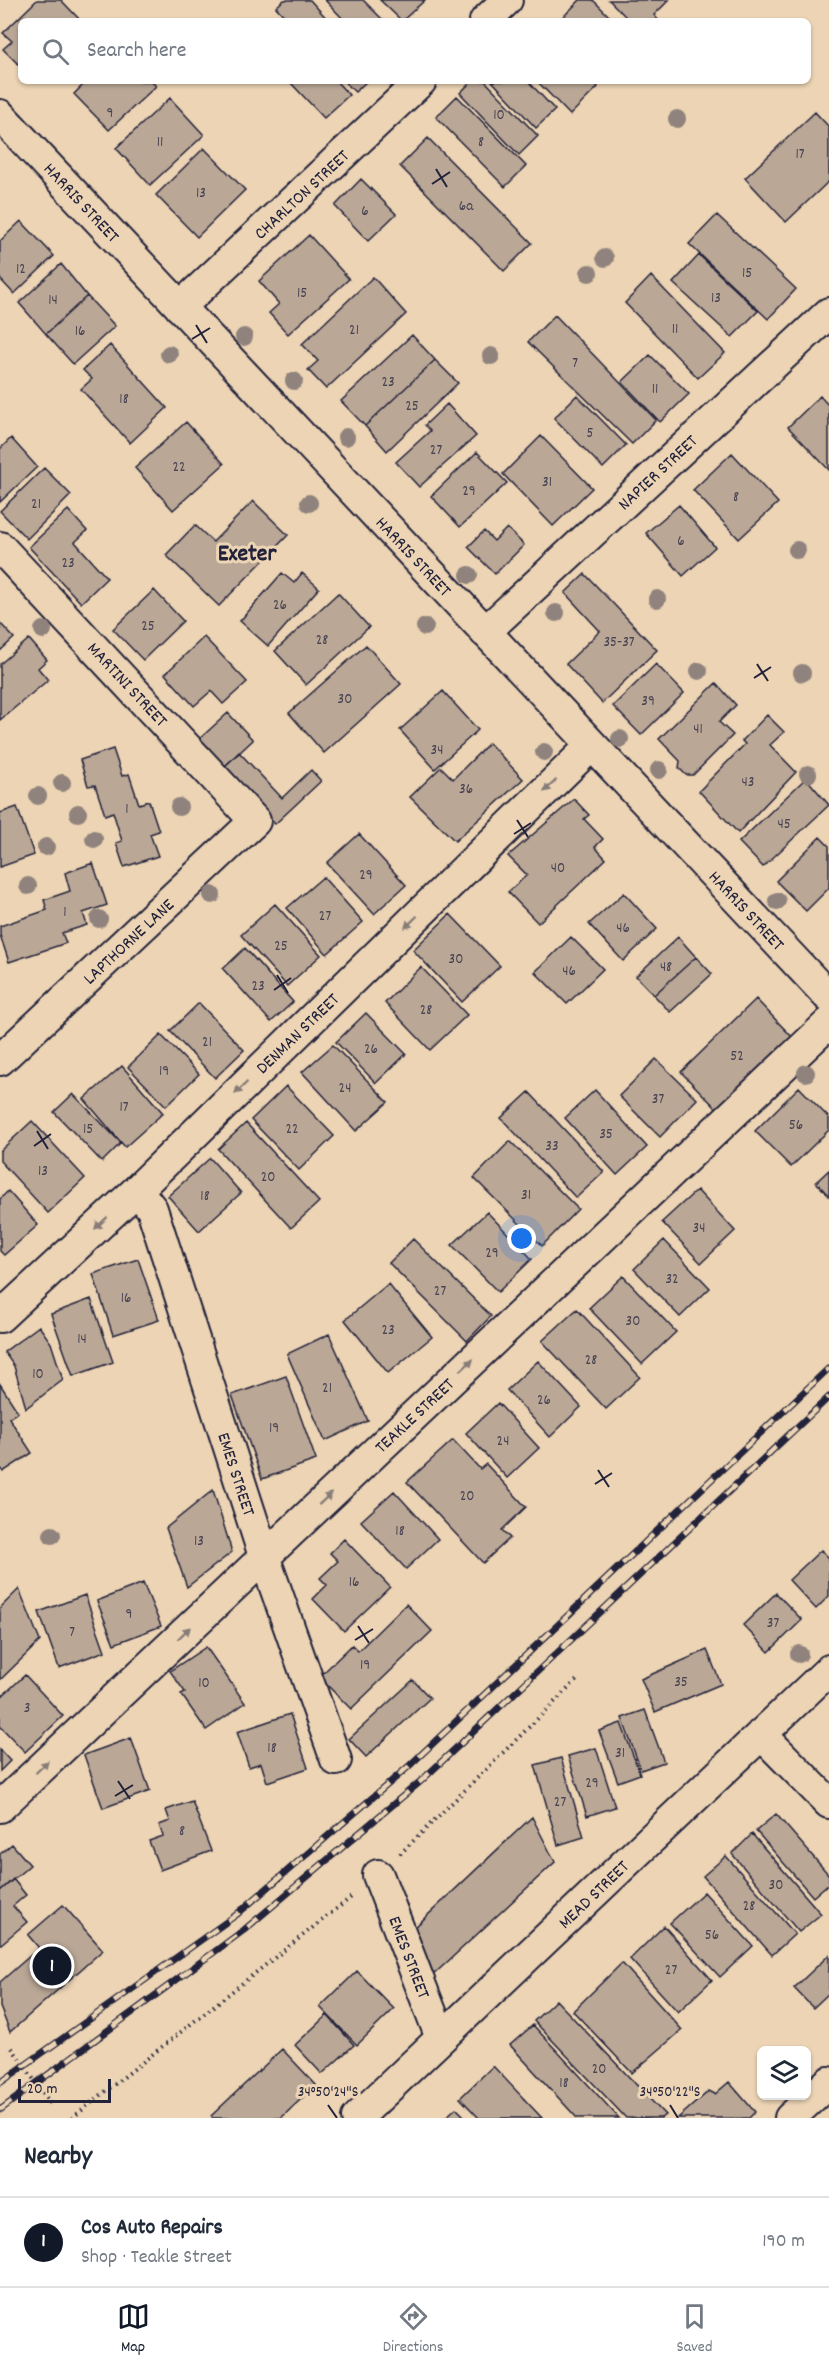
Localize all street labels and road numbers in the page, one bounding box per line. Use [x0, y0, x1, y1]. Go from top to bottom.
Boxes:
street label: CHARLTON STREET [250, 145, 356, 247]
street label: HARRIS STREET [36, 158, 124, 249]
street label: NAPIER STREET [613, 430, 704, 517]
street label: HARRIS STREET [368, 512, 456, 603]
street label: MARTINI STREET [80, 638, 172, 734]
street label: HARRIS STREET [701, 866, 789, 957]
street label: LAPTHORNE LANE [79, 894, 181, 992]
street label: DENMAN STREET [251, 989, 346, 1081]
street label: TEAKLE STREET [370, 1373, 461, 1460]
street label: EMES STREET [209, 1430, 260, 1520]
street label: MEAD STREET [554, 1856, 636, 1936]
street label: EMES STREET [381, 1913, 435, 2003]

